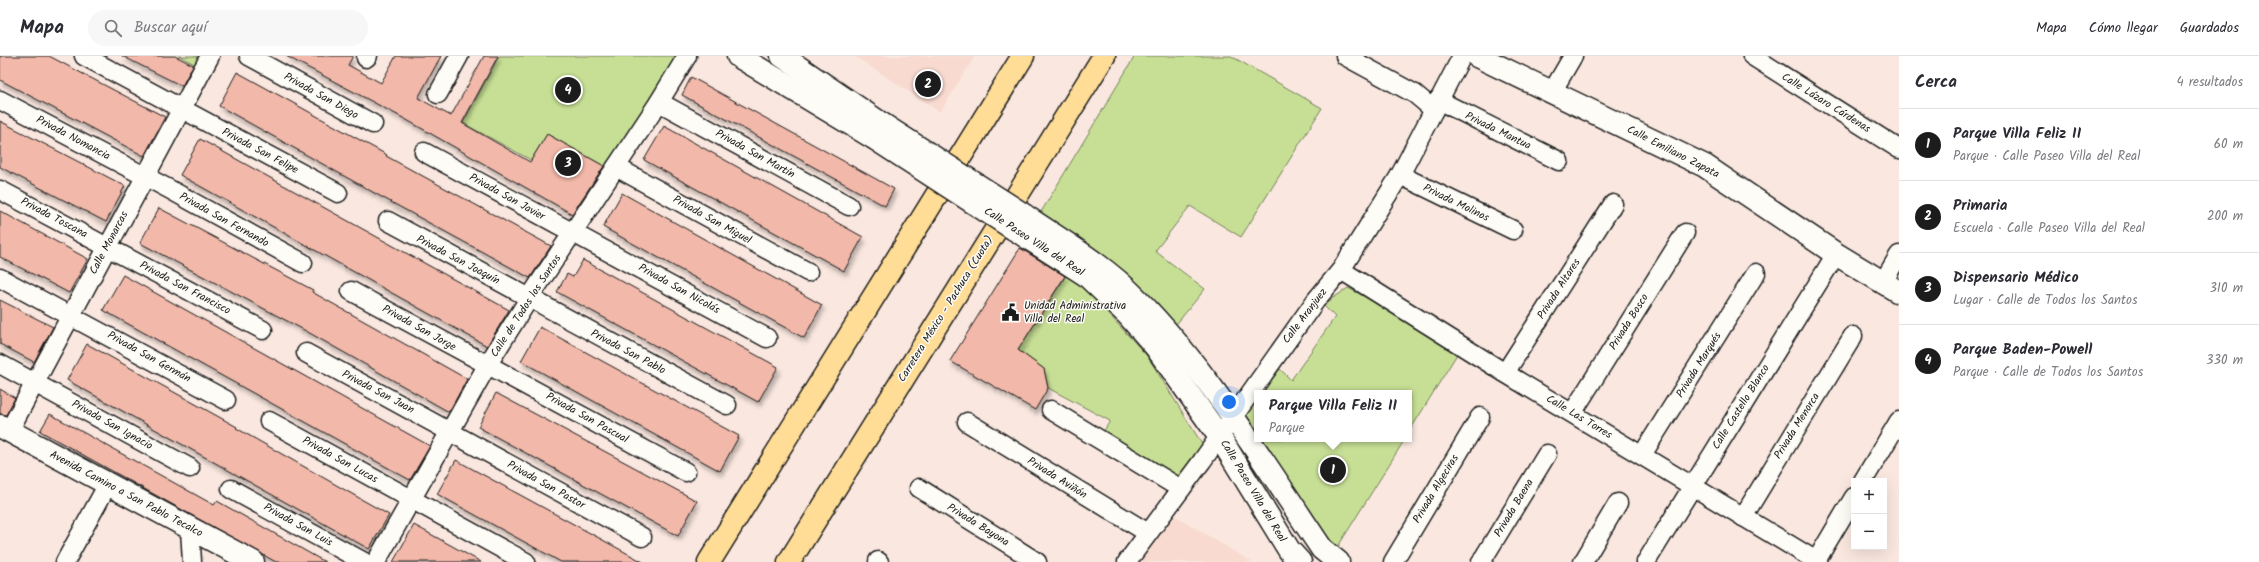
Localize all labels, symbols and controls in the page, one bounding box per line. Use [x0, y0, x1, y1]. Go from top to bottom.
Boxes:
search box [88, 10, 368, 46]
text: Mapa [20, 13, 64, 43]
text: Buscar aquí [134, 16, 207, 40]
icon: search [102, 17, 124, 39]
text: Mapa [2036, 17, 2067, 39]
text: Cómo llegar [2089, 17, 2158, 39]
text: Guardados [2180, 17, 2239, 39]
street label: Privada San Diego [280, 68, 362, 124]
street label: Calle Lázaro Cárdenas [1778, 68, 1874, 138]
pin: 2 [915, 69, 941, 99]
text: Cerca [1915, 69, 1957, 96]
text: 4 resultados [2176, 72, 2243, 93]
pin: 4 [555, 75, 581, 105]
street label: Privada Mantua [1462, 107, 1534, 155]
street label: Privada Nomancia [33, 111, 113, 165]
street label: Calle Emiliano Zapata [1624, 121, 1722, 183]
text: Parque Villa Feliz II [1953, 122, 2081, 146]
street label: Privada San Felipe [218, 123, 302, 179]
street label: Privada San Martín [712, 125, 798, 183]
text: 1 [1926, 134, 1930, 155]
text: 60 m [2214, 134, 2243, 155]
text: Parque · Calle Paseo Villa del Real [1953, 146, 2140, 167]
pin: 3 [555, 148, 581, 178]
street label: Privada San Javier [466, 169, 550, 226]
street label: Privada Molinos [1420, 179, 1492, 227]
street label: Privada San Fernando [176, 188, 272, 252]
street label: Privada San Miguel [669, 191, 755, 249]
street label: Privada Toscana [17, 193, 91, 243]
text: Primaria [1953, 194, 2007, 218]
street label: Calle Paseo Villa del Real [980, 203, 1088, 282]
text: 2 [1924, 206, 1932, 227]
text: 200 m [2207, 206, 2243, 227]
street label: Calle Monarcas [85, 208, 133, 278]
text: Escuela · Calle Paseo Villa del Real [1953, 218, 2145, 239]
street label: Privada San Joaquín [413, 230, 503, 290]
street label: Carretera México - Pachuca (Cuota) [893, 232, 999, 386]
street label: Calle de Todos los Santos [486, 251, 566, 361]
street label: Privada Altares [1533, 255, 1586, 323]
street label: Privada San Francisco [136, 256, 234, 320]
street label: Privada San Nicolás [635, 259, 723, 319]
text: Dispensario Médico [1953, 266, 2079, 290]
text: 3 [1924, 278, 1932, 299]
text: 310 m [2209, 278, 2243, 299]
street label: Calle Aranjuez [1278, 284, 1332, 348]
street label: Privada Bosco [1605, 290, 1654, 354]
text: Lugar · Calle de Todos los Santos [1953, 290, 2137, 311]
place label: Unidad Administrativa Villa del Real [1024, 297, 1126, 328]
street label: Privada San Jorge [379, 300, 459, 356]
public building icon: Unidad Administrativa Villa del Real [1001, 302, 1021, 322]
street label: Privada San Pablo [587, 325, 669, 379]
street label: Privada San Germán [104, 326, 194, 388]
street label: Privada Marqués [1672, 328, 1727, 401]
text: Parque Baden-Powell [1953, 338, 2092, 362]
text: 4 [1924, 350, 1932, 371]
text: 330 m [2206, 350, 2243, 371]
street label: Calle Castello Blanco [1708, 361, 1774, 453]
text: Parque · Calle de Todos los Santos [1953, 362, 2143, 383]
street label: Privada San Juan [339, 365, 418, 419]
street label: Privada San Pascual [542, 388, 632, 448]
street label: Privada Menorca [1769, 389, 1825, 463]
popup [1254, 390, 1412, 442]
street label: Calle Las Torres [1542, 390, 1616, 444]
your location [1219, 392, 1239, 412]
text: Parque Villa Feliz II [1269, 394, 1397, 418]
street label: Privada San Ignacio [68, 395, 156, 455]
text: Parque [1269, 418, 1305, 439]
street label: Privada San Lucas [299, 432, 382, 488]
street label: Calle Paseo Villa del Real [1215, 436, 1291, 546]
street label: Avenida Camino a San Pablo Tecalco [46, 446, 206, 542]
street label: Privada Algeciras [1408, 451, 1464, 527]
street label: Privada Aviñón [1024, 452, 1091, 504]
pin: 1 [1320, 455, 1346, 485]
street label: Privada San Pastor [504, 456, 590, 515]
street label: Privada Baena [1489, 475, 1539, 541]
map controls [1851, 478, 1887, 550]
button: + [1851, 478, 1887, 514]
street label: Privada San Luis [260, 498, 336, 552]
street label: Privada Bayona [943, 499, 1013, 551]
button: − [1851, 514, 1887, 550]

